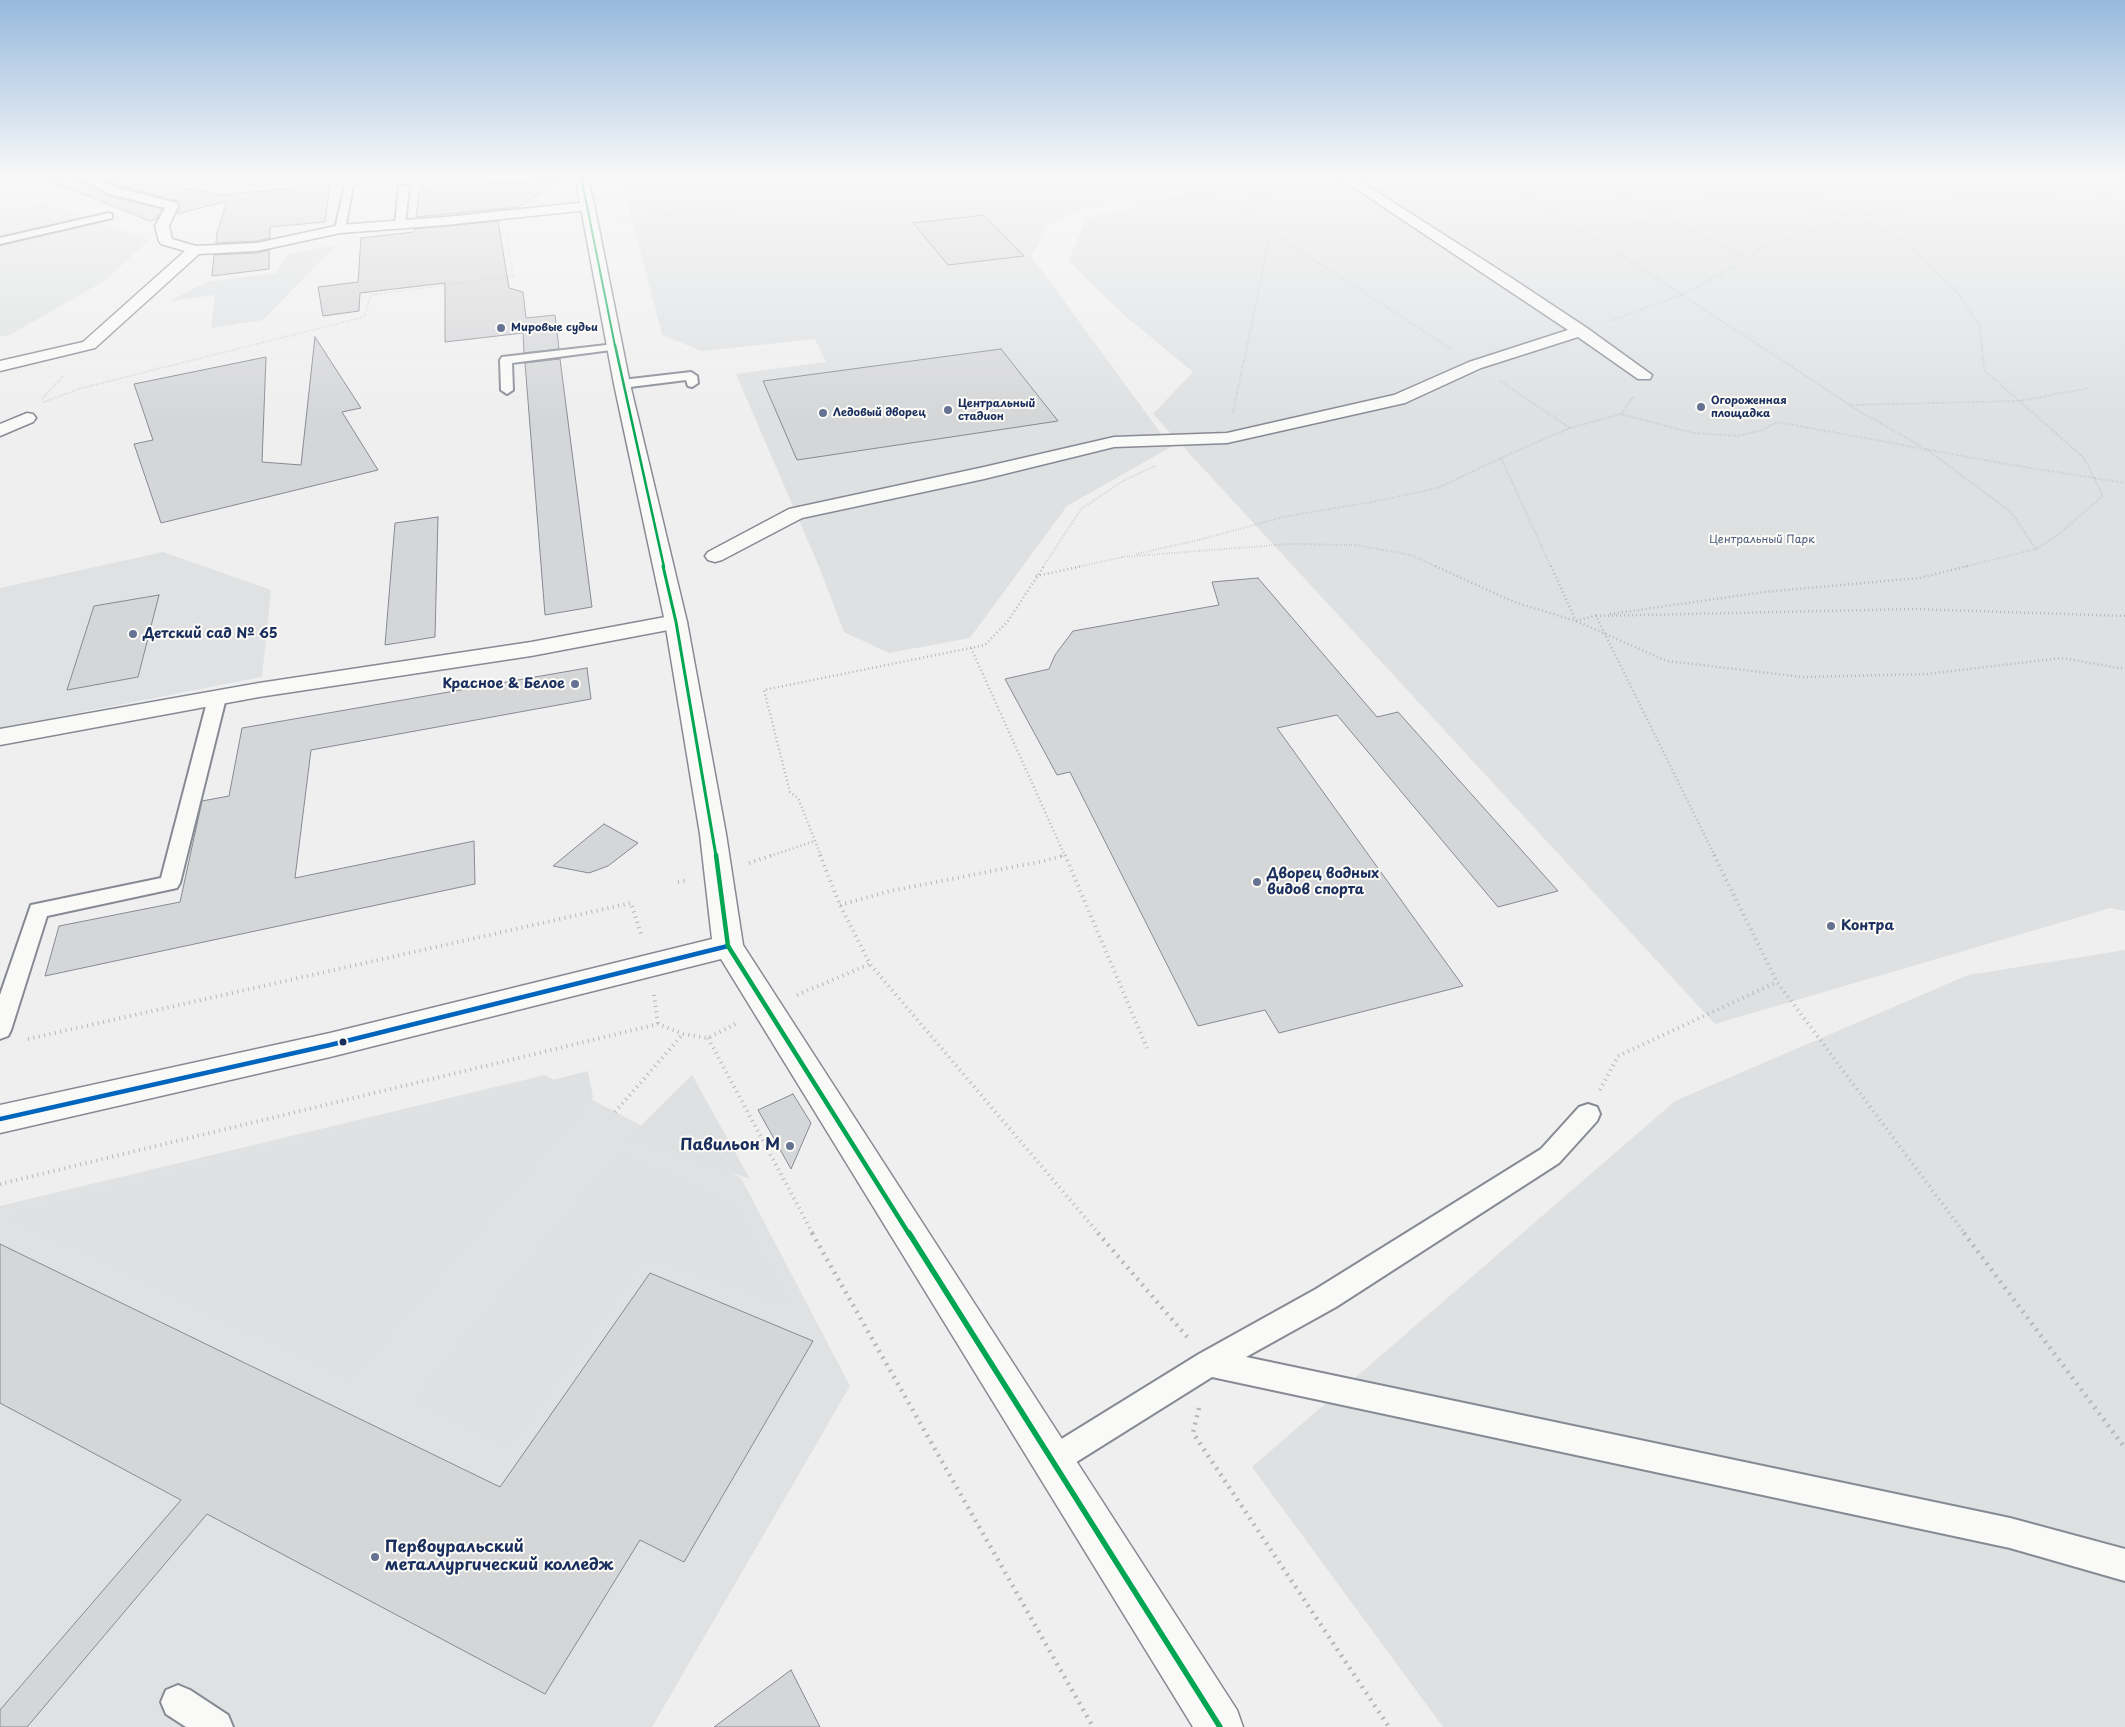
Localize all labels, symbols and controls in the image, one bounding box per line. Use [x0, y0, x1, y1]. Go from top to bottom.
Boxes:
place label: Мировые судьи [511, 321, 598, 335]
marker: Мировые судьи [495, 322, 507, 334]
place label: Огороженная площадка [1711, 394, 1787, 420]
place label: Центральный стадион [958, 397, 1035, 423]
marker: Огороженная площадка [1695, 401, 1707, 413]
marker: Центральный стадион [942, 404, 954, 416]
place label: Ледовый дворец [833, 406, 926, 420]
marker: Ледовый дворец [817, 407, 829, 419]
park label: Центральный Парк [1709, 533, 1815, 547]
place label: Детский сад № 65 [143, 626, 278, 642]
marker: Детский сад № 65 [127, 628, 139, 640]
place label: Красное & Белое [443, 676, 565, 692]
marker: Красное & Белое [569, 678, 581, 690]
place label: Дворец водных видов спорта [1267, 866, 1379, 899]
marker: Дворец водных видов спорта [1251, 876, 1263, 888]
place label: Контра [1841, 918, 1894, 934]
marker: Контра [1825, 920, 1837, 932]
unlabelled marker [338, 1037, 348, 1047]
place label: Павильон М [680, 1136, 780, 1156]
marker: Павильон М [784, 1140, 796, 1152]
place label: Первоуральский металлургический колледж [385, 1538, 614, 1576]
marker: Первоуральский металлургический колледж [369, 1551, 381, 1563]

